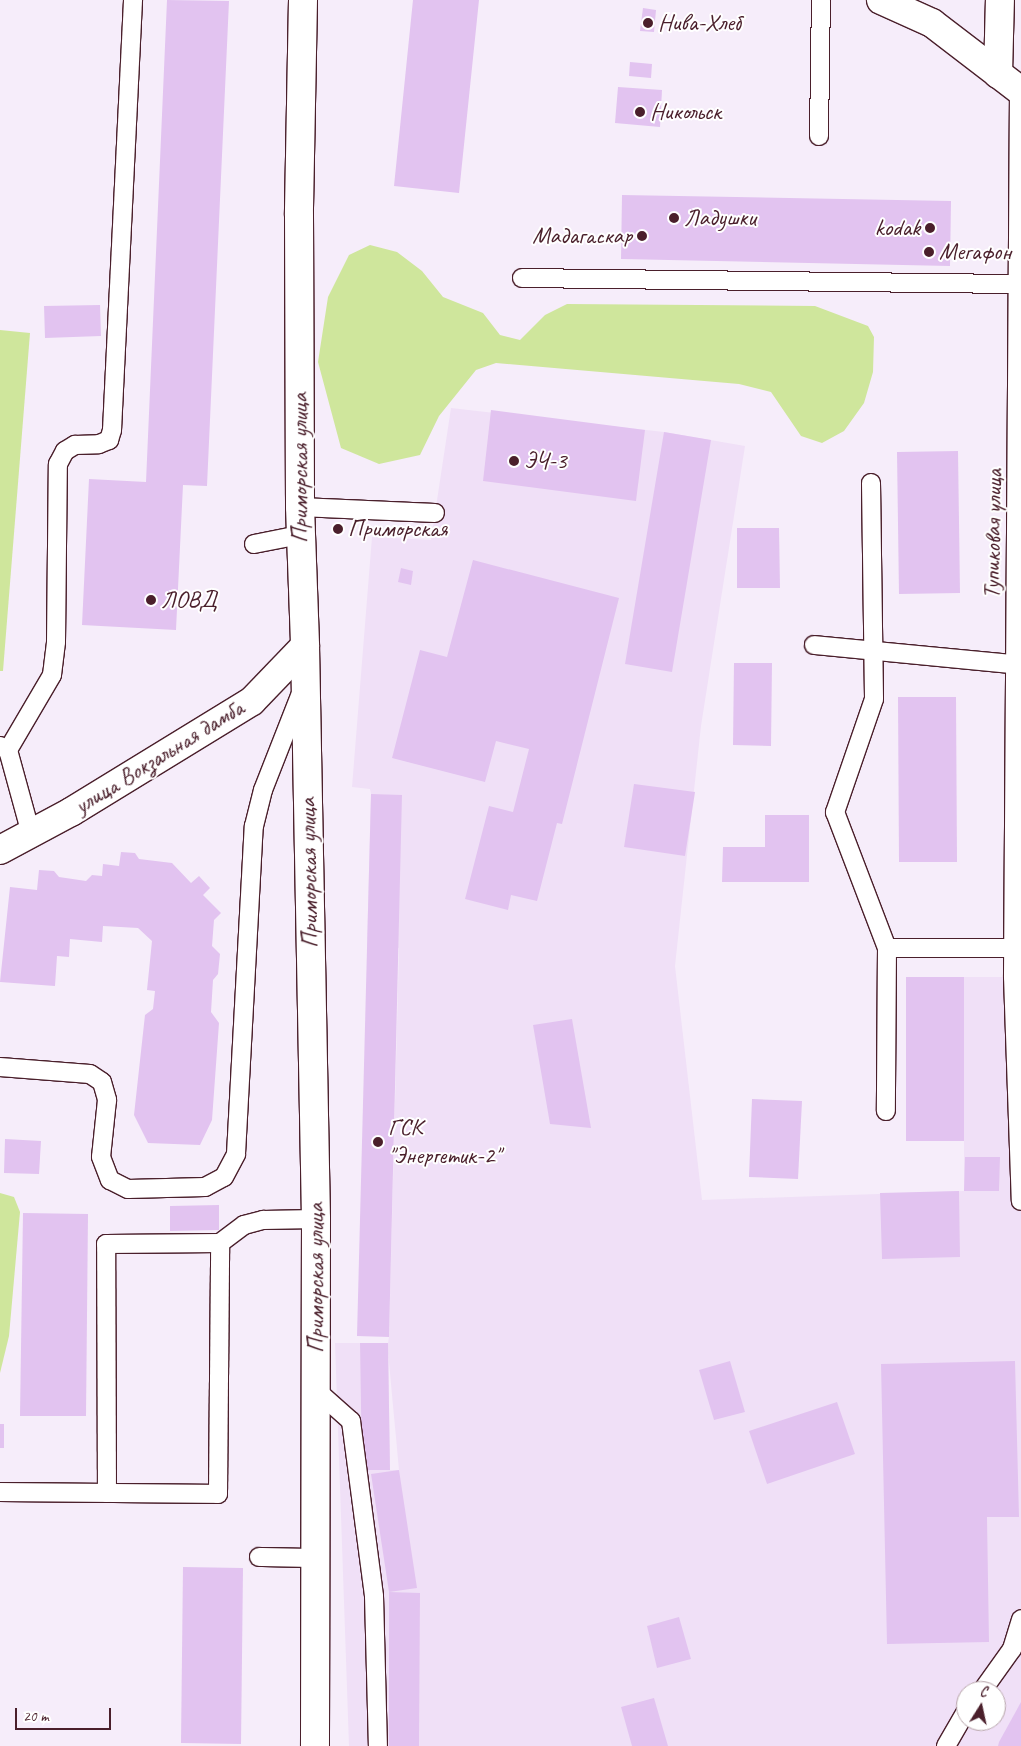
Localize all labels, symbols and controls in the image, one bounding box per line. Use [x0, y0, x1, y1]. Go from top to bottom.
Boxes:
place label: Нива-Хлеб [658, 9, 740, 37]
marker: Нива-Хлеб [642, 17, 654, 29]
place label: Никольск [650, 98, 721, 126]
marker: Никольск [634, 106, 646, 118]
place label: Ладушки [684, 204, 756, 232]
marker: Ладушки [668, 212, 680, 224]
place label: kodak [875, 214, 920, 242]
place label: Мадагаскар [532, 222, 632, 250]
marker: kodak [924, 222, 936, 234]
marker: Мадагаскар [636, 230, 648, 242]
place label: Мегафон [939, 238, 1011, 266]
marker: Мегафон [923, 246, 935, 258]
street label: Приморская улица [286, 392, 314, 544]
place label: ЭЧ-3 [524, 447, 567, 475]
marker: ЭЧ-3 [508, 455, 520, 467]
street label: Тупиковая улица [977, 468, 1009, 600]
place label: Приморская [348, 515, 448, 543]
marker: Приморская [332, 523, 344, 535]
place label: ЛОВД [161, 586, 217, 614]
marker: ЛОВД [145, 594, 157, 606]
street label: улица Вокзальная дамба [68, 692, 250, 822]
street label: Приморская улица [293, 797, 325, 949]
place label: ГСК "Энергетик-2" [388, 1114, 500, 1170]
marker: ГСК "Энергетик-2" [372, 1136, 384, 1148]
street label: Приморская улица [302, 1202, 330, 1354]
north arrow [956, 1681, 1006, 1731]
text: С [979, 1683, 988, 1701]
scale bar [18, 1698, 114, 1730]
text: 20 m [23, 1707, 49, 1726]

